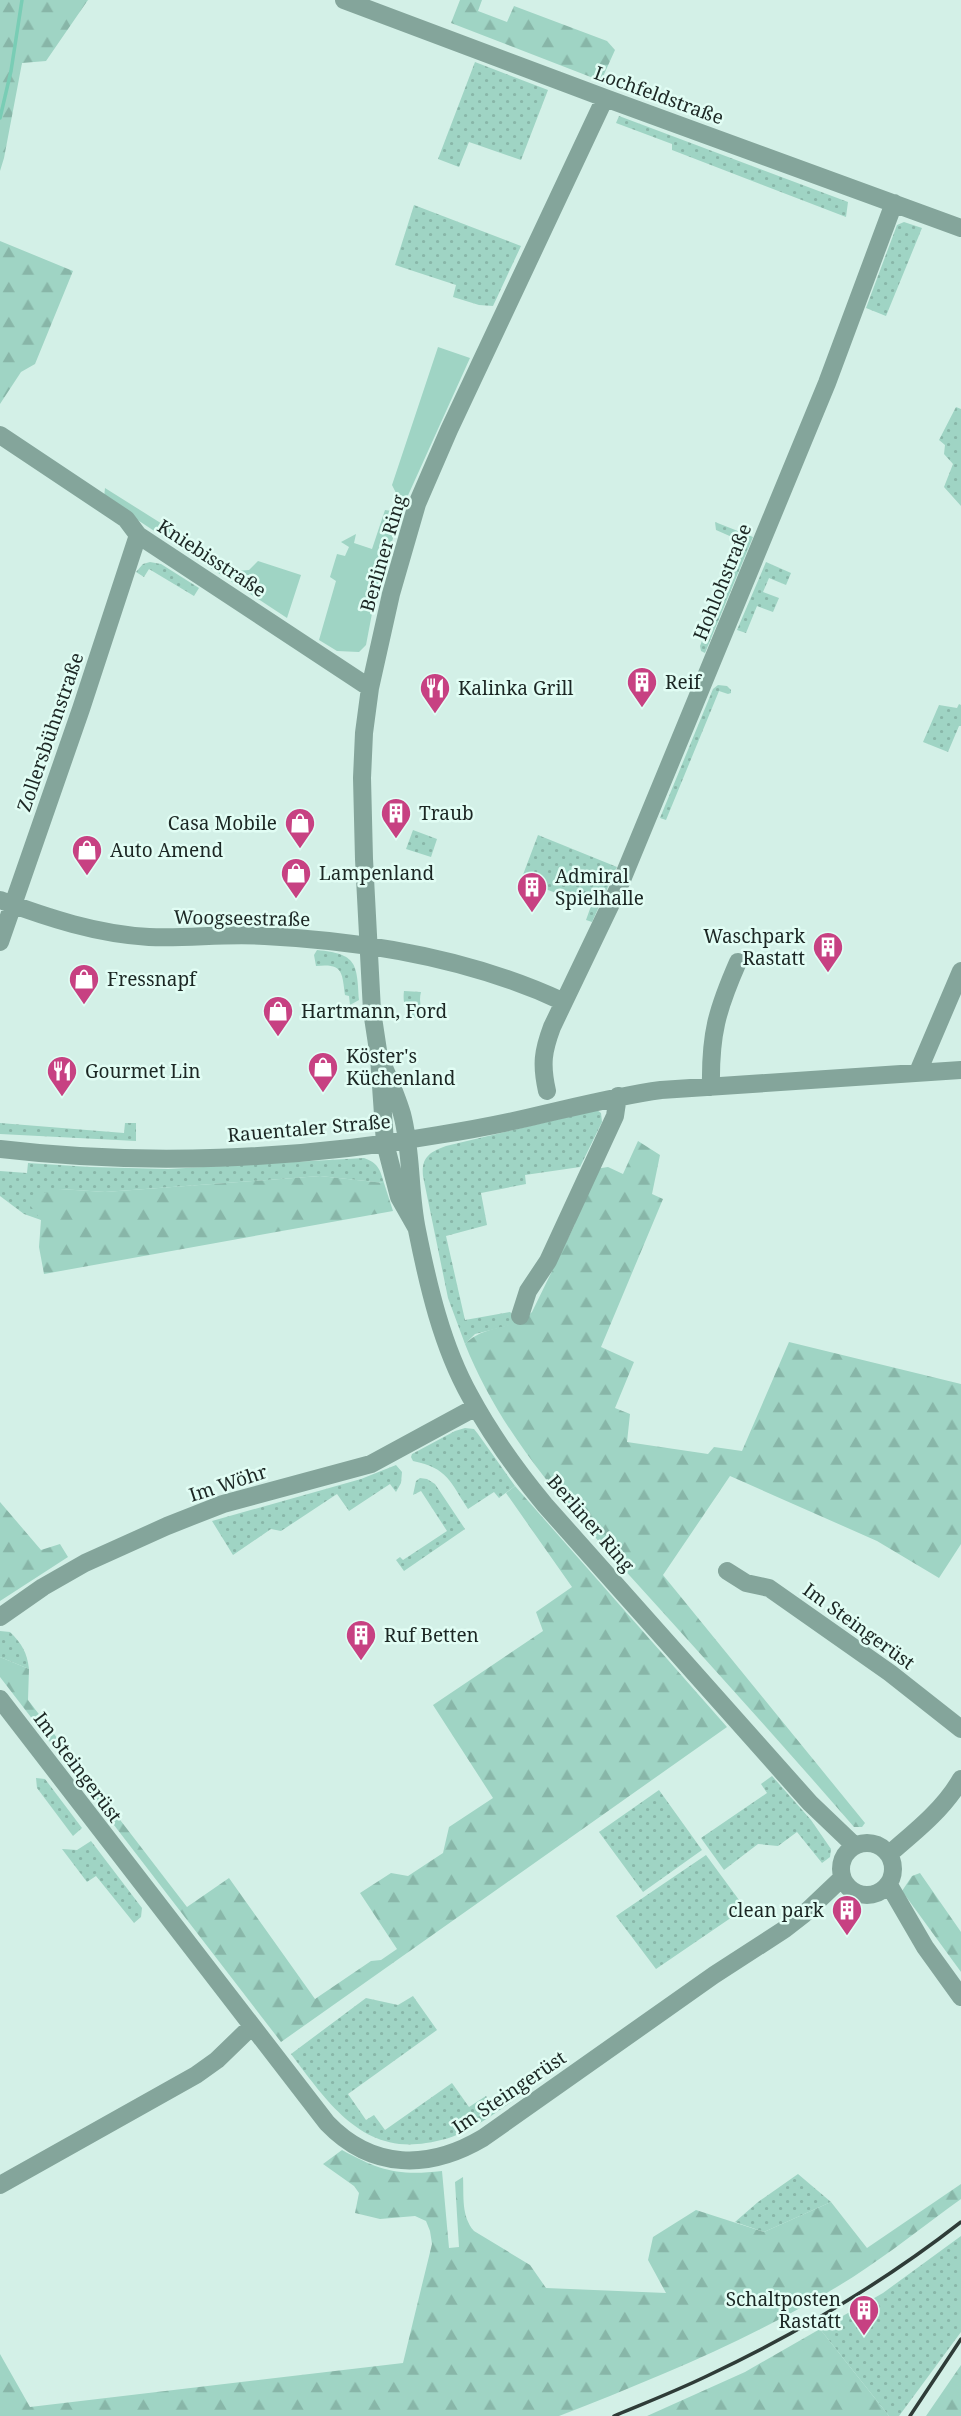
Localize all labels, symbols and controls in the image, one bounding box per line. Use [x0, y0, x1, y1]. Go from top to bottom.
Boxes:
street label: Lochfeldstraße [591, 60, 727, 130]
street label: Berliner Ring [354, 491, 412, 615]
street label: Kniebisstraße [152, 513, 272, 603]
street label: Hohlohstraße [687, 520, 757, 644]
street label: Zollersbühnstraße [11, 649, 89, 815]
building icon: Reif [625, 665, 659, 709]
place label: Reif [665, 669, 703, 695]
restaurant icon: Kalinka Grill [418, 671, 452, 715]
place label: Kalinka Grill [458, 675, 573, 701]
building icon: Traub [379, 796, 413, 840]
place label: Traub [419, 800, 474, 826]
shop icon: Casa Mobile [283, 806, 317, 850]
place label: Casa Mobile [168, 810, 277, 836]
shop icon: Auto Amend [70, 833, 104, 877]
place label: Auto Amend [110, 837, 223, 863]
shop icon: Lampenland [279, 856, 313, 900]
place label: Lampenland [319, 860, 434, 886]
place label: Admiral Spielhalle [555, 863, 644, 911]
building icon: Admiral Spielhalle [515, 870, 549, 914]
street label: Woogseestraße [173, 904, 311, 932]
place label: Waschpark Rastatt [703, 923, 806, 971]
building icon: Waschpark Rastatt [811, 930, 845, 974]
shop icon: Fressnapf [67, 962, 101, 1006]
place label: Fressnapf [107, 966, 198, 992]
shop icon: Hartmann, Ford [261, 994, 295, 1038]
place label: Hartmann, Ford [301, 998, 448, 1024]
place label: Köster's Küchenland [346, 1043, 456, 1091]
shop icon: Köster's Küchenland [306, 1050, 340, 1094]
restaurant icon: Gourmet Lin [45, 1054, 79, 1098]
place label: Gourmet Lin [85, 1058, 200, 1084]
street label: Rauentaler Straße [226, 1108, 392, 1148]
street label: Im Wöhr [186, 1458, 270, 1508]
street label: Berliner Ring [542, 1469, 640, 1577]
street label: Im Steingerüst [798, 1577, 920, 1676]
building icon: Ruf Betten [344, 1618, 378, 1662]
place label: Ruf Betten [384, 1622, 479, 1648]
street label: Im Steingerüst [28, 1706, 128, 1828]
building icon: clean park [830, 1893, 864, 1937]
place label: clean park [728, 1897, 825, 1923]
street label: Im Steingerüst [447, 2044, 571, 2140]
place label: Schaltposten Rastatt [726, 2286, 841, 2334]
building icon: Schaltposten Rastatt [847, 2293, 881, 2337]

